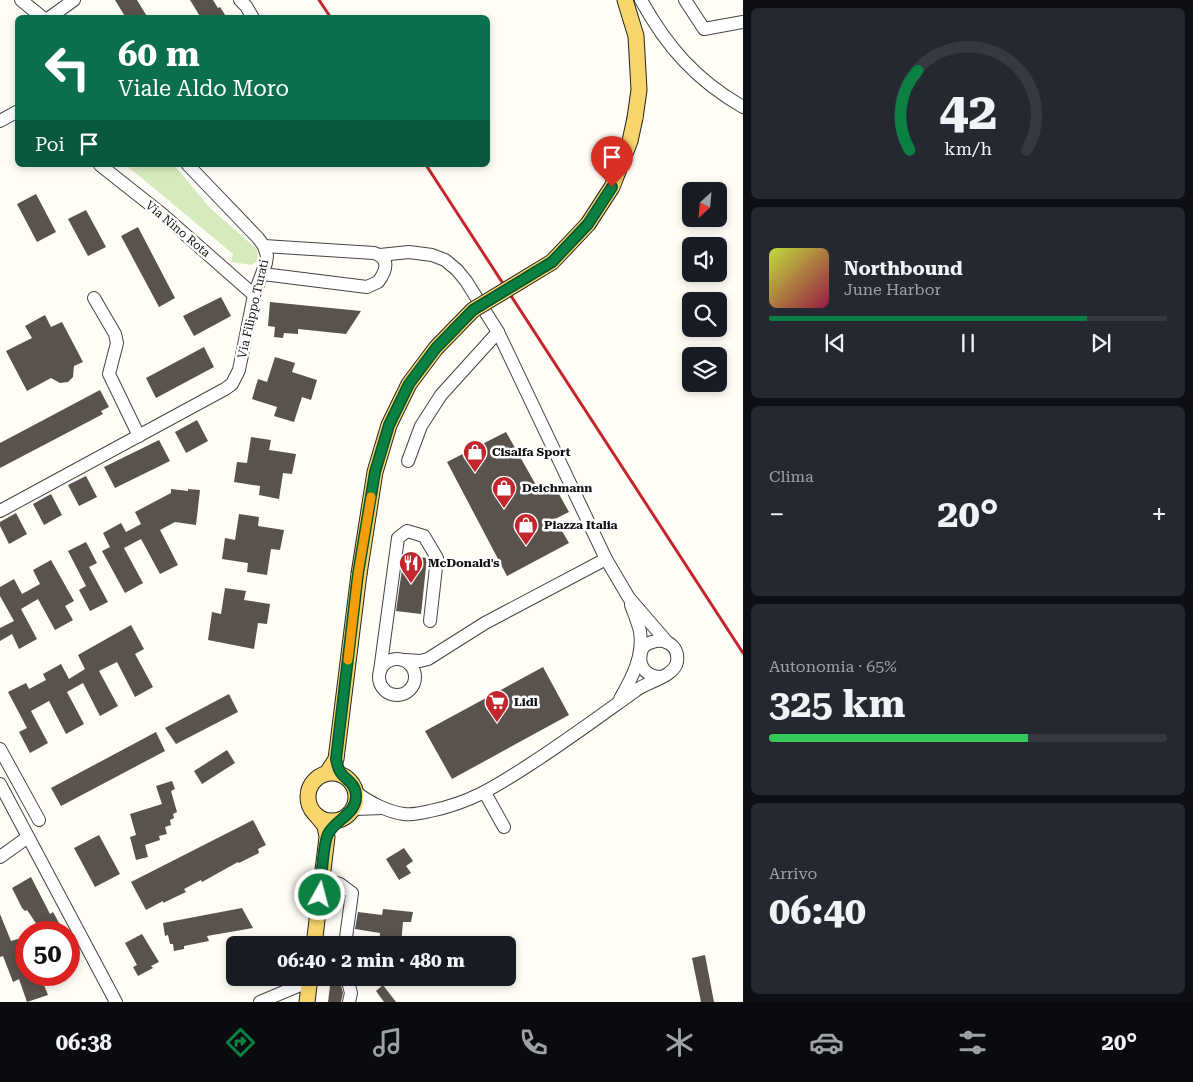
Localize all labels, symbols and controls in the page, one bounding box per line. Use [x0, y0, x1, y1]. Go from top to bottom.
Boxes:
text: 60 m [118, 34, 200, 75]
icon: left [35, 35, 100, 100]
text: Viale Aldo Moro [118, 76, 289, 101]
text: 42 [939, 81, 997, 142]
icon: arrive [75, 130, 103, 158]
text: Poi [35, 133, 65, 156]
pin [591, 136, 633, 187]
text: km/h [944, 138, 992, 159]
icon: arrive [598, 143, 626, 171]
north arrow [682, 182, 728, 228]
map controls [682, 182, 727, 392]
street label: Via Nino Rota [143, 198, 213, 260]
button: sound [682, 237, 727, 282]
text: Northbound [844, 257, 963, 280]
street label: Via Filippo Turati [235, 258, 271, 360]
text: June Harbor [844, 280, 941, 299]
button: search [682, 292, 727, 337]
icon: previous [821, 329, 849, 357]
icon: pause [954, 329, 982, 357]
icon: next [1087, 329, 1115, 357]
button: layers [682, 347, 727, 392]
shop icon: Cisalfa Sport [462, 439, 488, 473]
place label: Cisalfa Sport [492, 445, 571, 459]
text: Clima [769, 467, 814, 486]
shop icon: Deichmann [491, 475, 517, 509]
place label: Deichmann [522, 481, 592, 495]
text: 20° [937, 492, 999, 536]
text: − [769, 498, 785, 531]
text: + [1151, 498, 1167, 531]
shop icon: Piazza Italia [513, 512, 539, 546]
place label: Piazza Italia [544, 518, 618, 532]
restaurant icon: McDonald's [398, 550, 424, 584]
place label: McDonald's [428, 556, 500, 570]
text: Autonomia · 65% [769, 657, 897, 676]
text: 325 km [769, 682, 905, 726]
supermarket icon: Lidl [484, 689, 510, 723]
place label: Lidl [514, 695, 538, 709]
text: Arrivo [769, 864, 817, 883]
position arrow [293, 868, 345, 920]
text: 06:40 [769, 889, 866, 933]
speed limit sign: 50 [15, 921, 80, 986]
text: 06:40 · 2 min · 480 m [277, 949, 465, 972]
icon: directions [223, 1025, 258, 1060]
icon: music [370, 1025, 405, 1060]
icon: phone [516, 1025, 551, 1060]
icon: climate [662, 1025, 697, 1060]
icon: car [809, 1025, 844, 1060]
icon: filters [955, 1025, 990, 1060]
text: 06:38 [56, 1030, 112, 1055]
text: 20° [1102, 1030, 1137, 1055]

